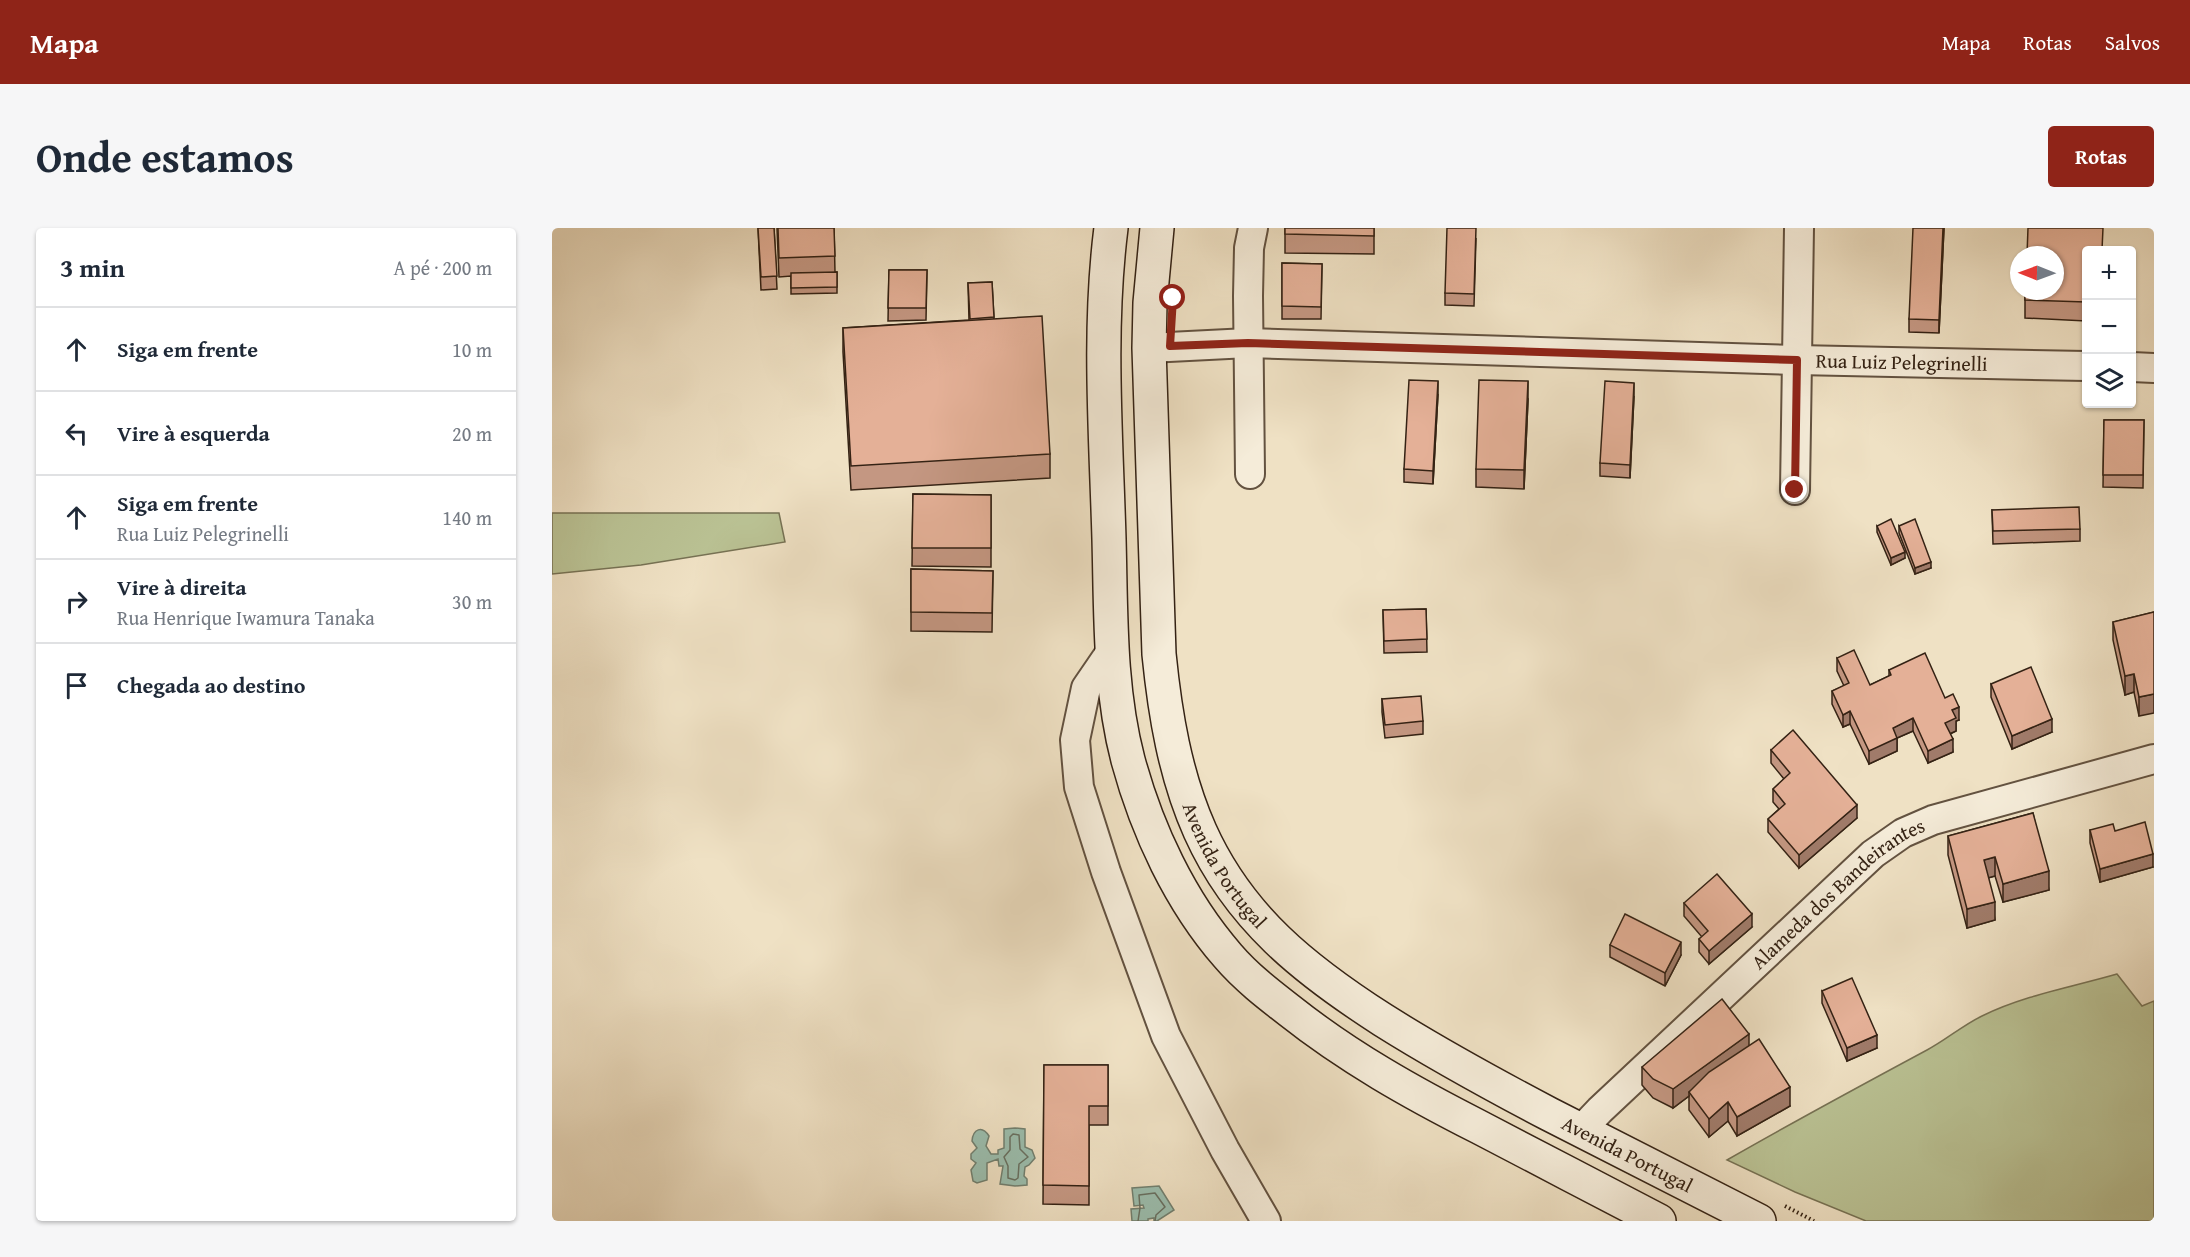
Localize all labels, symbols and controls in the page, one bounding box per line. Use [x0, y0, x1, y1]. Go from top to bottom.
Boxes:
text: Mapa [30, 22, 99, 63]
text: Mapa [1942, 27, 1990, 58]
text: Rotas [2023, 27, 2072, 58]
text: Salvos [2105, 27, 2160, 58]
text: Onde estamos [36, 126, 294, 187]
button: Rotas [2048, 126, 2154, 187]
north arrow [2010, 246, 2064, 300]
map controls [2082, 246, 2136, 408]
button: + [2082, 246, 2136, 300]
text: 3 min [60, 248, 125, 287]
text: A pé · 200 m [394, 253, 492, 282]
route start [1159, 284, 1185, 310]
button: − [2082, 300, 2136, 354]
icon: ahead [60, 333, 93, 366]
text: Siga em frente [117, 333, 258, 365]
text: 10 m [452, 335, 492, 364]
street label: Rua Luiz Pelegrinelli [1815, 345, 1988, 378]
button: layers [2082, 354, 2136, 408]
icon: left [60, 417, 93, 450]
text: Vire à esquerda [117, 417, 270, 449]
text: 20 m [452, 419, 492, 448]
route end [1781, 476, 1807, 502]
text: Siga em frente [117, 487, 258, 519]
icon: ahead [60, 501, 93, 534]
text: 140 m [442, 503, 492, 532]
text: Rua Luiz Pelegrinelli [117, 519, 289, 548]
text: Vire à direita [117, 571, 247, 603]
icon: right [60, 585, 93, 618]
text: 30 m [452, 587, 492, 616]
text: Rua Henrique Iwamura Tanaka [117, 603, 375, 632]
icon: arrive [60, 669, 93, 702]
text: Chegada ao destino [117, 669, 305, 701]
street label: Avenida Portugal [1176, 798, 1274, 935]
street label: Alameda dos Bandeirantes [1744, 810, 1929, 975]
street label: Avenida Portugal [1557, 1108, 1698, 1200]

